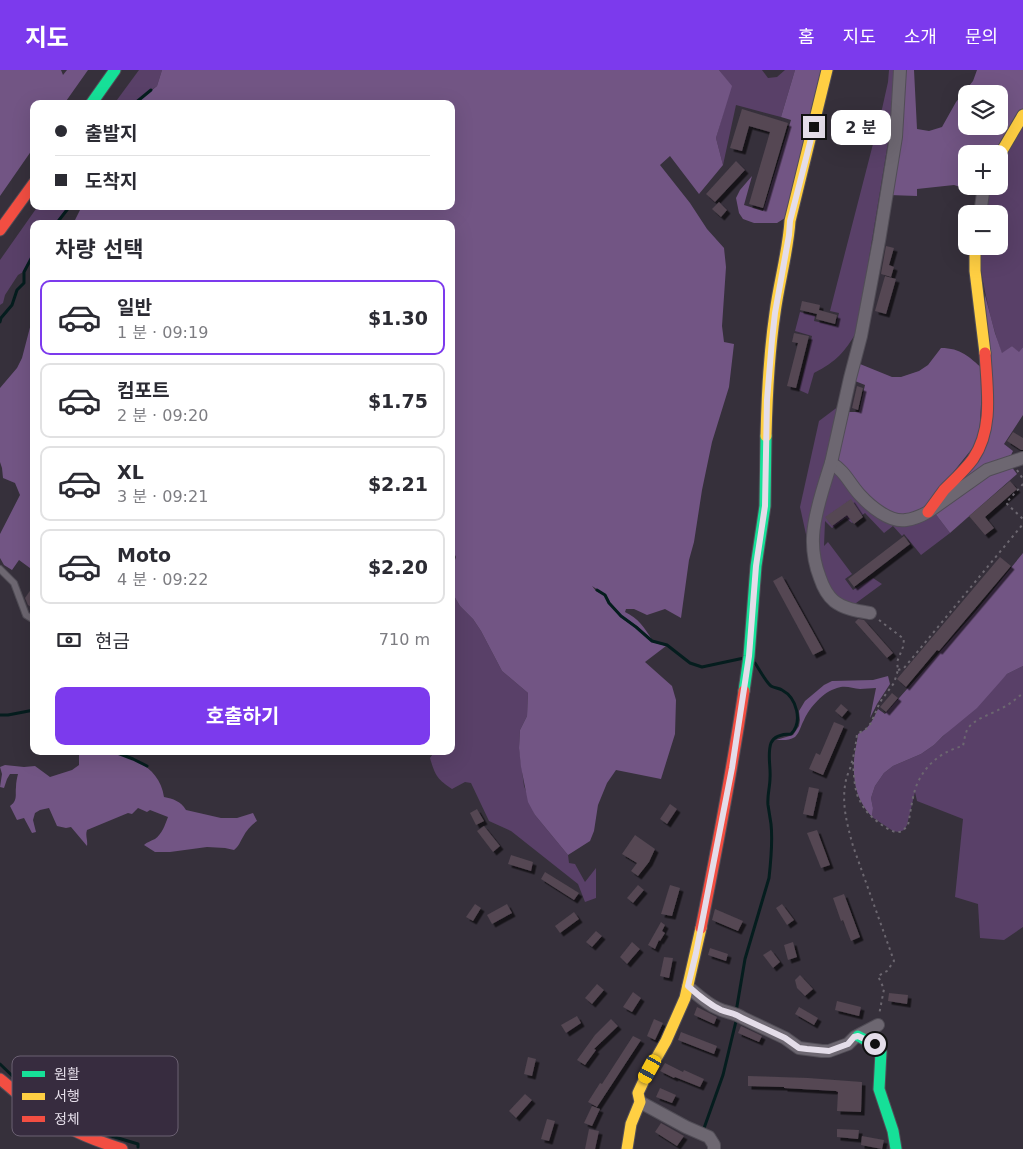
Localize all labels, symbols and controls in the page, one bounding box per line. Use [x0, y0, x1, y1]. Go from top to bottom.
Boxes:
text: 지도 [25, 24, 69, 52]
text: 홈 [798, 26, 815, 47]
text: 지도 [843, 26, 876, 47]
text: 소개 [904, 26, 937, 47]
text: 문의 [965, 26, 998, 47]
map controls [958, 85, 1008, 255]
button: layers [958, 85, 1008, 135]
callout: 2 분 [832, 110, 892, 144]
route end [803, 116, 825, 138]
text: 2 분 [845, 118, 877, 137]
text: 출발지 [85, 122, 137, 144]
button: + [958, 145, 1008, 195]
text: 도착지 [85, 170, 137, 192]
button: − [958, 205, 1008, 255]
text: 차량 선택 [55, 237, 144, 262]
icon: car [57, 295, 102, 340]
text: 일반 [117, 296, 152, 318]
text: $1.30 [368, 307, 428, 329]
text: 1 분 · 09:19 [117, 323, 208, 342]
icon: car [57, 378, 102, 423]
text: 컴포트 [117, 379, 169, 401]
text: $1.75 [368, 390, 428, 412]
text: 2 분 · 09:20 [117, 406, 208, 425]
icon: car [57, 461, 102, 506]
text: XL [117, 461, 144, 483]
text: $2.21 [368, 473, 428, 495]
text: 3 분 · 09:21 [117, 487, 208, 506]
icon: car [57, 544, 102, 589]
text: Moto [117, 544, 171, 566]
text: $2.20 [368, 556, 428, 578]
text: 4 분 · 09:22 [117, 570, 208, 589]
icon: cash [55, 626, 83, 654]
text: 현금 [95, 630, 130, 652]
text: 710 m [379, 630, 430, 649]
button: 호출하기 [55, 687, 430, 745]
route start [864, 1033, 886, 1055]
car [636, 1052, 663, 1086]
legend [12, 1056, 178, 1136]
text: 원활 [54, 1066, 80, 1082]
text: 서행 [54, 1088, 80, 1104]
text: 정체 [54, 1111, 80, 1127]

